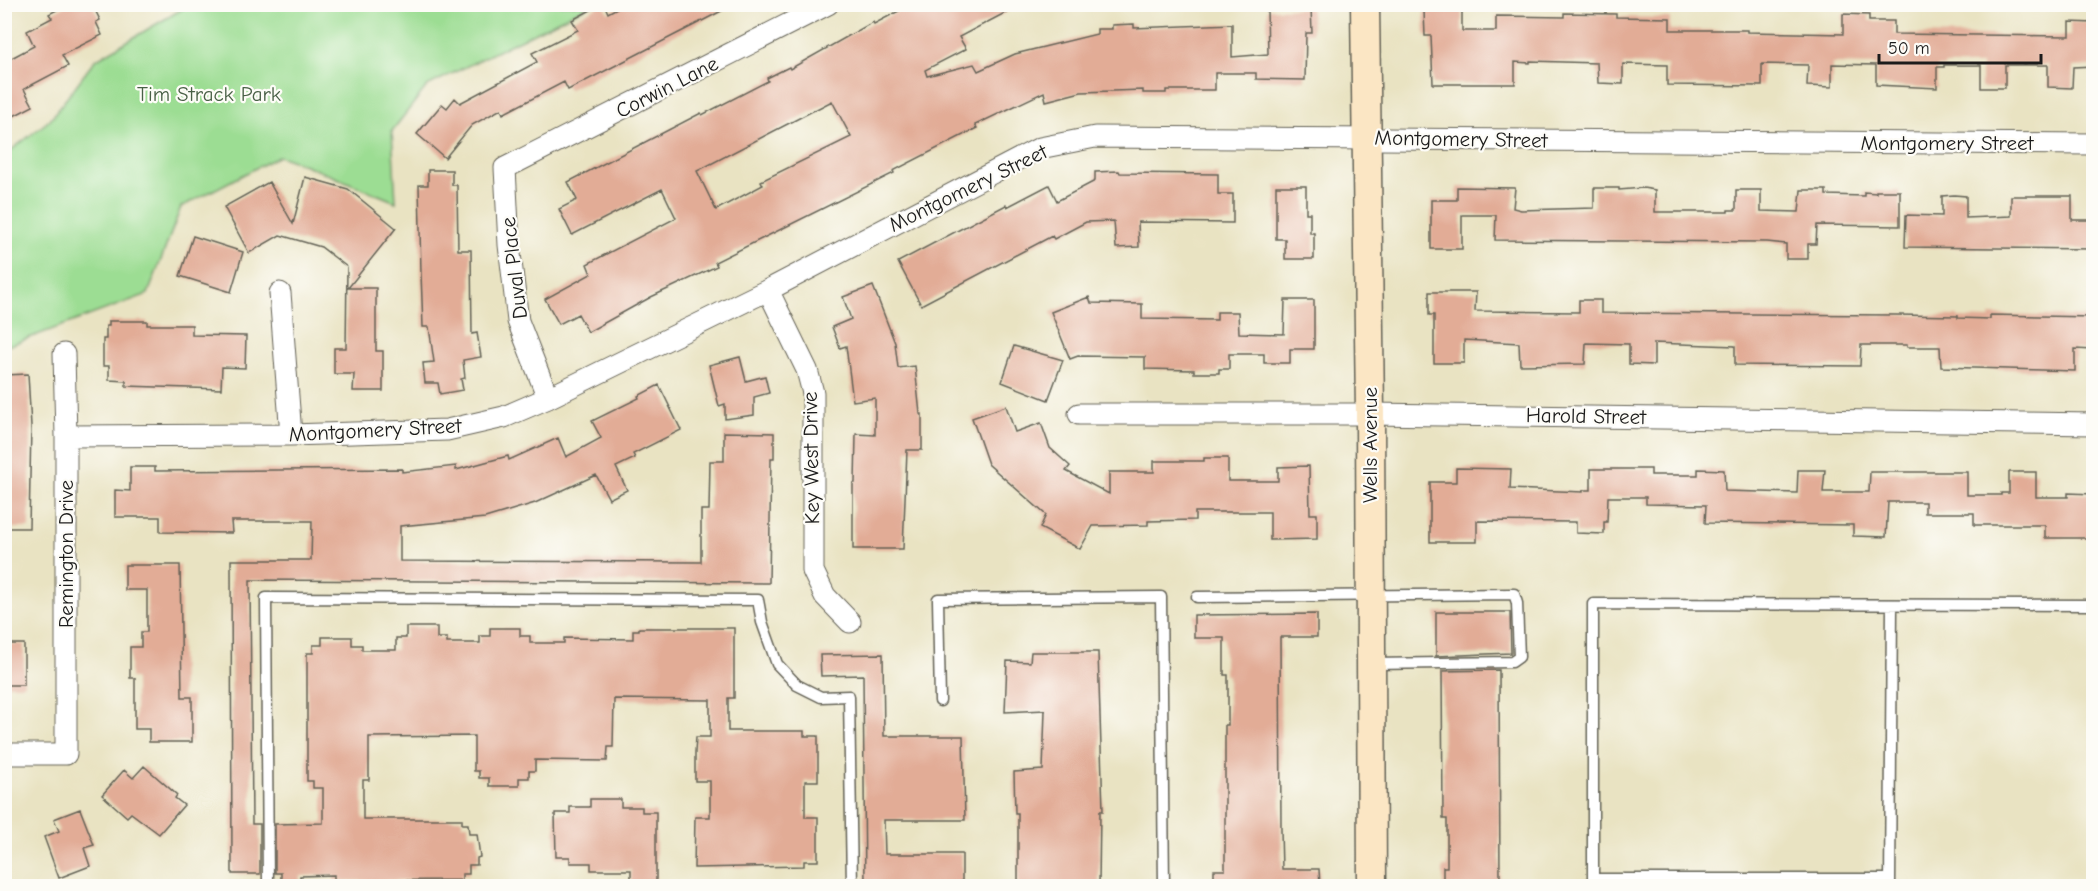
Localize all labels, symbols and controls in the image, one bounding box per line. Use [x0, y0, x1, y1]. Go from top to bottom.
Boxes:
scale bar [1879, 27, 2041, 65]
text: 50 m [1888, 38, 1930, 59]
street label: Corwin Lane [612, 51, 722, 123]
park label: Tim Strack Park [137, 82, 281, 106]
street label: Montgomery Street [1374, 125, 1549, 153]
street label: Montgomery Street [1860, 131, 2035, 155]
street label: Montgomery Street [885, 139, 1052, 237]
street label: Duval Place [496, 216, 532, 320]
street label: Wells Avenue [1358, 387, 1382, 503]
street label: Key West Drive [798, 391, 824, 525]
street label: Harold Street [1526, 403, 1647, 429]
street label: Montgomery Street [288, 413, 463, 447]
street label: Remington Drive [54, 480, 78, 628]

